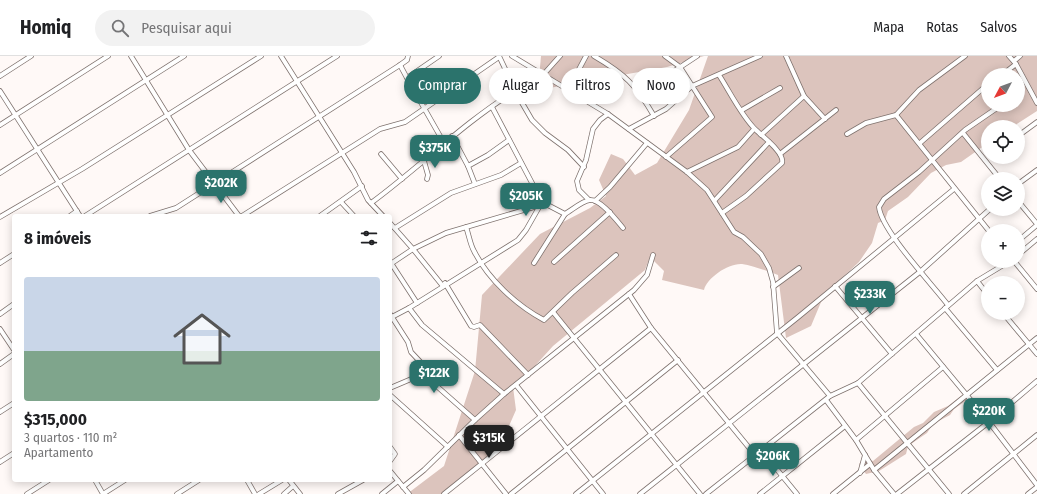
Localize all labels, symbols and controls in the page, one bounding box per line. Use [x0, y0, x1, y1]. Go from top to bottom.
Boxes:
search box [95, 10, 375, 46]
text: Homiq [20, 16, 71, 39]
icon: search [109, 17, 131, 39]
text: Pesquisar aqui [141, 19, 232, 37]
text: Mapa [873, 19, 904, 36]
text: Rotas [926, 19, 958, 36]
text: Salvos [980, 19, 1017, 36]
chip: Comprar [404, 68, 481, 104]
chip: Alugar [489, 68, 553, 104]
chip: Filtros [561, 68, 624, 104]
chip: Novo [632, 68, 690, 104]
north arrow [981, 68, 1025, 112]
map controls [981, 68, 1025, 320]
button: locate [981, 120, 1025, 164]
pin: $375K [407, 135, 463, 169]
text: $375K [419, 140, 451, 155]
pin: $202K [193, 170, 249, 204]
button: layers [981, 172, 1025, 216]
text: $202K [205, 175, 237, 190]
pin: $205K [498, 183, 554, 217]
text: $205K [509, 188, 543, 203]
button: + [981, 224, 1025, 268]
icon: filters [358, 227, 380, 249]
text: 8 imóveis [24, 228, 91, 249]
button: − [981, 276, 1025, 320]
pin: $233K [842, 281, 898, 315]
text: $233K [854, 286, 886, 301]
icon: home [166, 303, 238, 375]
pin: $122K [406, 360, 462, 394]
text: $122K [418, 365, 450, 380]
pin: $220K [961, 398, 1017, 432]
text: $220K [972, 403, 1006, 418]
text: $315,000 [24, 409, 87, 430]
pin: $315K [461, 425, 517, 459]
text: 3 quartos · 110 m² [24, 430, 117, 445]
text: $315K [473, 430, 505, 445]
pin: $206K [745, 443, 801, 477]
text: Apartamento [24, 445, 93, 460]
text: $206K [756, 448, 790, 463]

